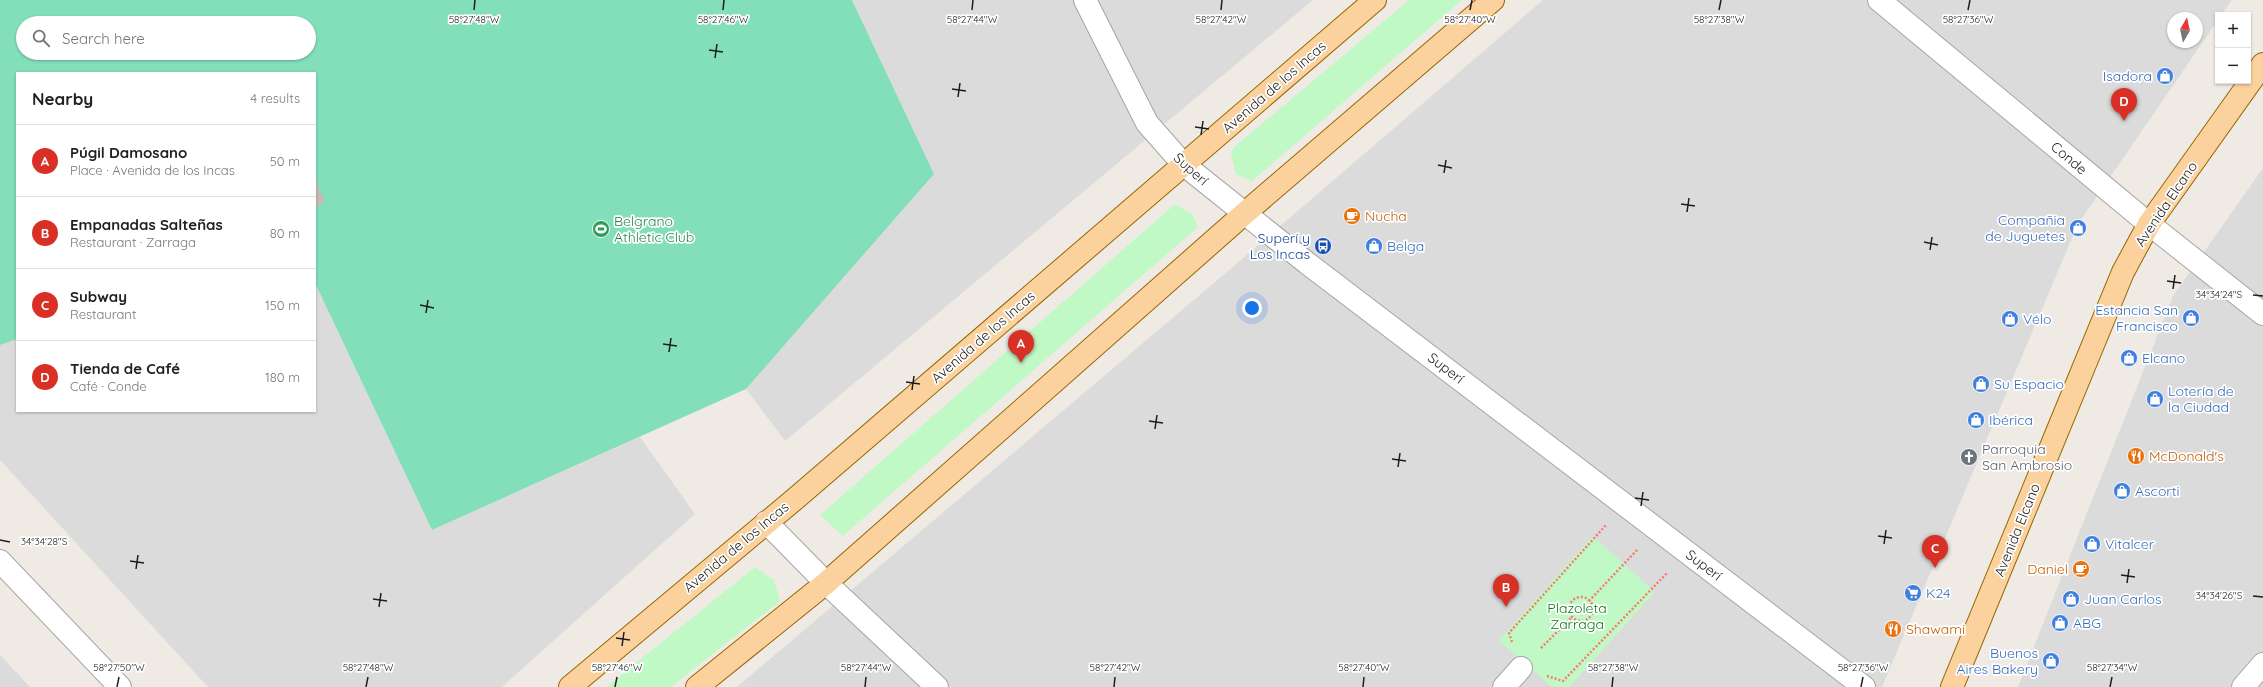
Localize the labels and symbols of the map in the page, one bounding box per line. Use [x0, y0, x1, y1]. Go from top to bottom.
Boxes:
north arrow [2167, 12, 2203, 48]
text: 58°27'48"W [449, 13, 500, 26]
text: 58°27'46"W [698, 13, 749, 26]
text: 58°27'44"W [947, 13, 998, 26]
text: 58°27'42"W [1196, 13, 1247, 26]
text: 58°27'40"W [1444, 13, 1496, 26]
text: 58°27'38"W [1694, 13, 1745, 26]
text: 58°27'36"W [1943, 13, 1994, 26]
street label: Avenida de los Incas [1218, 37, 1330, 137]
shop icon: Isadora [2155, 66, 2175, 86]
place label: Isadora [2103, 67, 2152, 85]
pin: D [2111, 88, 2137, 121]
street label: Conde [2047, 138, 2091, 178]
street label: Superí [1170, 149, 1212, 189]
street label: Avenida Elcano [2131, 158, 2201, 250]
cafe icon: Nucha [1342, 206, 1362, 226]
place label: Nucha [1365, 207, 1407, 225]
place label: Compañia de Juguetes [1985, 211, 2065, 245]
place label: Belgrano Athletic Club [614, 212, 694, 246]
shop icon: Compañia de Juguetes [2068, 218, 2088, 238]
sports icon: Belgrano Athletic Club [591, 219, 611, 239]
place label: Superí y Los Incas [1250, 229, 1310, 263]
bus stop icon: Superí y Los Incas [1313, 236, 1333, 256]
shop icon: Belga [1364, 236, 1384, 256]
place label: Belga [1387, 237, 1424, 255]
street label: Avenida de los Incas [928, 287, 1038, 387]
text: 34°34'24"S [2196, 288, 2243, 301]
your location [1242, 298, 1262, 318]
place label: Estancia San Francisco [2095, 301, 2178, 335]
shop icon: Estancia San Francisco [2181, 308, 2201, 328]
shop icon: Vélo [2000, 309, 2020, 329]
place label: Vélo [2023, 310, 2051, 328]
pin: A [1008, 330, 1034, 363]
shop icon: Elcano [2119, 348, 2139, 368]
street label: Superí [1424, 349, 1468, 387]
place label: Elcano [2142, 349, 2185, 367]
shop icon: Su Espacio [1971, 374, 1991, 394]
place label: Su Espacio [1994, 375, 2064, 393]
place label: Lotería de la Ciudad [2168, 382, 2234, 416]
shop icon: Lotería de la Ciudad [2145, 389, 2165, 409]
shop icon: Ibérica [1966, 410, 1986, 430]
place label: Ibérica [1989, 411, 2033, 429]
place label: Parroquia San Ambrosio [1982, 440, 2072, 474]
restaurant icon: McDonald's [2126, 446, 2146, 466]
church icon: Parroquia San Ambrosio [1959, 447, 1979, 467]
place label: McDonald's [2149, 447, 2224, 465]
street label: Avenida Elcano [1990, 481, 2044, 579]
shop icon: Ascorti [2112, 481, 2132, 501]
place label: Ascorti [2135, 482, 2179, 500]
street label: Avenida de los Incas [680, 498, 792, 596]
shop icon: Vitalcer [2082, 534, 2102, 554]
text: 34°34'28"S [21, 535, 68, 548]
pin: C [1922, 535, 1948, 568]
place label: Vitalcer [2105, 535, 2155, 553]
street label: Superí [1682, 546, 1726, 584]
cafe icon: Daniel [2071, 559, 2091, 579]
place label: Daniel [2027, 560, 2068, 578]
pin: B [1493, 574, 1519, 607]
supermarket icon: K24 [1903, 583, 1923, 603]
place label: K24 [1926, 584, 1950, 602]
shop icon: Juan Carlos [2061, 589, 2081, 609]
text: 34°34'26"S [2196, 589, 2243, 602]
place label: Juan Carlos [2084, 590, 2162, 608]
park label: Plazoleta Zarraga [1547, 599, 1607, 633]
shop icon: ABG [2050, 613, 2070, 633]
place label: ABG [2073, 614, 2101, 632]
restaurant icon: Shawami [1883, 619, 1903, 639]
place label: Shawami [1906, 620, 1965, 638]
place label: Buenos Aires Bakery [1957, 644, 2038, 678]
shop icon: Buenos Aires Bakery [2041, 651, 2061, 671]
text: 58°27'50"W [93, 661, 145, 674]
text: 58°27'48"W [343, 661, 394, 674]
text: 58°27'46"W [592, 661, 643, 674]
text: 58°27'44"W [841, 661, 892, 674]
text: 58°27'42"W [1090, 661, 1141, 674]
text: 58°27'40"W [1338, 661, 1390, 674]
text: 58°27'38"W [1588, 661, 1639, 674]
text: 58°27'36"W [1838, 661, 1889, 674]
text: 58°27'34"W [2087, 661, 2138, 674]

